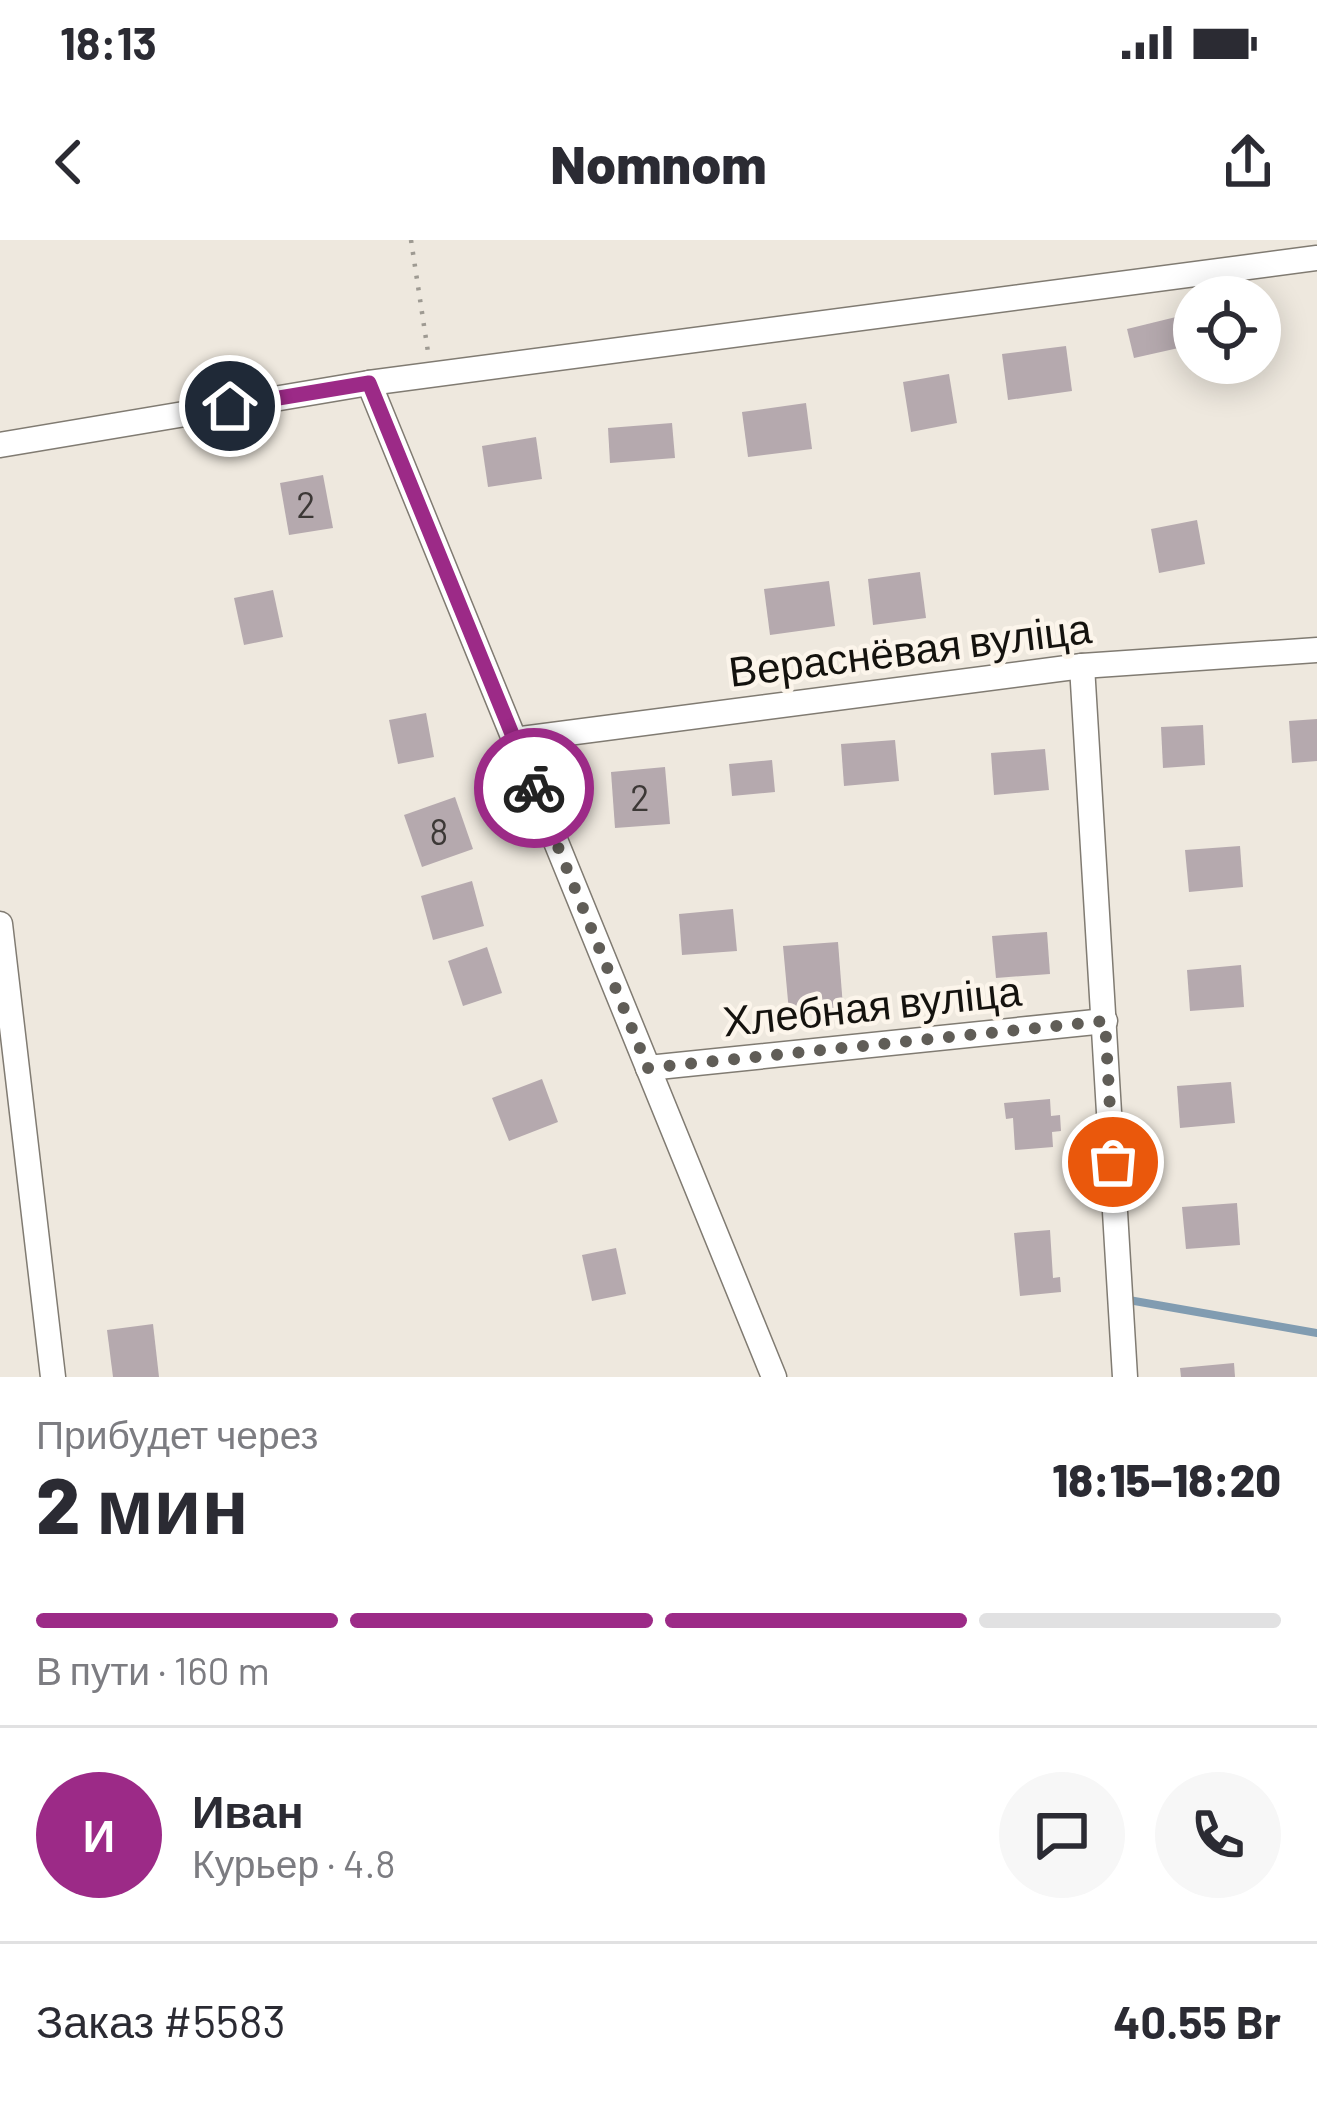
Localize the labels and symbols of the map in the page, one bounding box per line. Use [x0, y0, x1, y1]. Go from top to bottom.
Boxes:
pin [179, 355, 281, 457]
house number: 2 [296, 482, 316, 525]
street label: Вераснёвая вуліца [726, 601, 1095, 696]
courier [474, 728, 594, 848]
house number: 2 [630, 775, 650, 818]
house number: 8 [430, 809, 448, 852]
street label: Хлебная вуліца [720, 963, 1024, 1046]
pin [1062, 1111, 1164, 1213]

